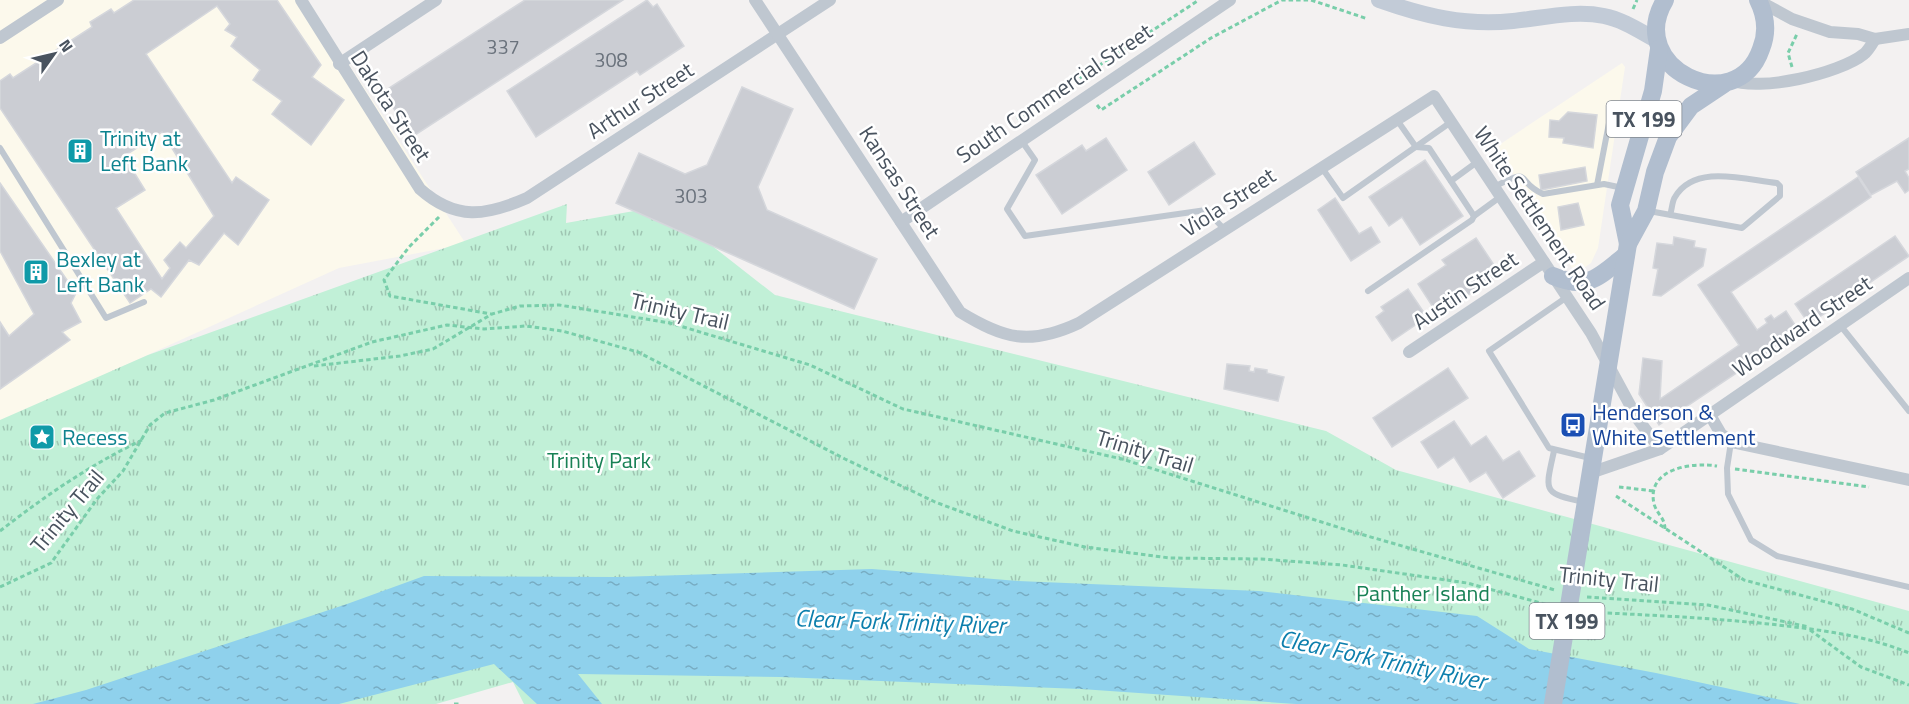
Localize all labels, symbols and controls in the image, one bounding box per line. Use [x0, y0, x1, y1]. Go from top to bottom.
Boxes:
street label: South Commercial Street [949, 14, 1159, 171]
north arrow [24, 24, 84, 84]
house number: 337 [486, 31, 520, 62]
text: N [53, 34, 79, 57]
street label: Dakota Street [342, 43, 440, 169]
house number: 308 [594, 44, 628, 75]
street label: Arthur Street [580, 53, 700, 147]
road number: TX 199 [1606, 101, 1682, 137]
street label: Kansas Street [851, 119, 949, 245]
street label: White Settlement Road [1466, 119, 1614, 317]
place label: Trinity at Left Bank [100, 121, 189, 180]
building icon: Trinity at Left Bank [65, 136, 95, 166]
street label: Viola Street [1174, 158, 1282, 245]
house number: 303 [674, 180, 708, 211]
place label: Bexley at Left Bank [56, 242, 145, 301]
street label: Austin Street [1405, 242, 1525, 338]
building icon: Bexley at Left Bank [21, 257, 51, 287]
street label: Woodward Street [1725, 266, 1879, 385]
street label: Trinity Trail [627, 283, 733, 339]
place label: Henderson & White Settlement [1592, 395, 1756, 454]
bus stop icon: Henderson & White Settlement [1558, 410, 1588, 440]
place label: Recess [62, 420, 128, 454]
street label: Trinity Trail [1092, 420, 1198, 482]
place icon: Recess [27, 422, 57, 452]
park label: Trinity Park [547, 443, 651, 477]
street label: Trinity Trail [22, 462, 112, 560]
street label: Trinity Trail [1557, 557, 1661, 601]
park label: Panther Island [1356, 576, 1490, 610]
water label: Clear Fork Trinity River [794, 599, 1009, 643]
road number: TX 199 [1530, 603, 1604, 639]
water label: Clear Fork Trinity River [1276, 620, 1493, 699]

